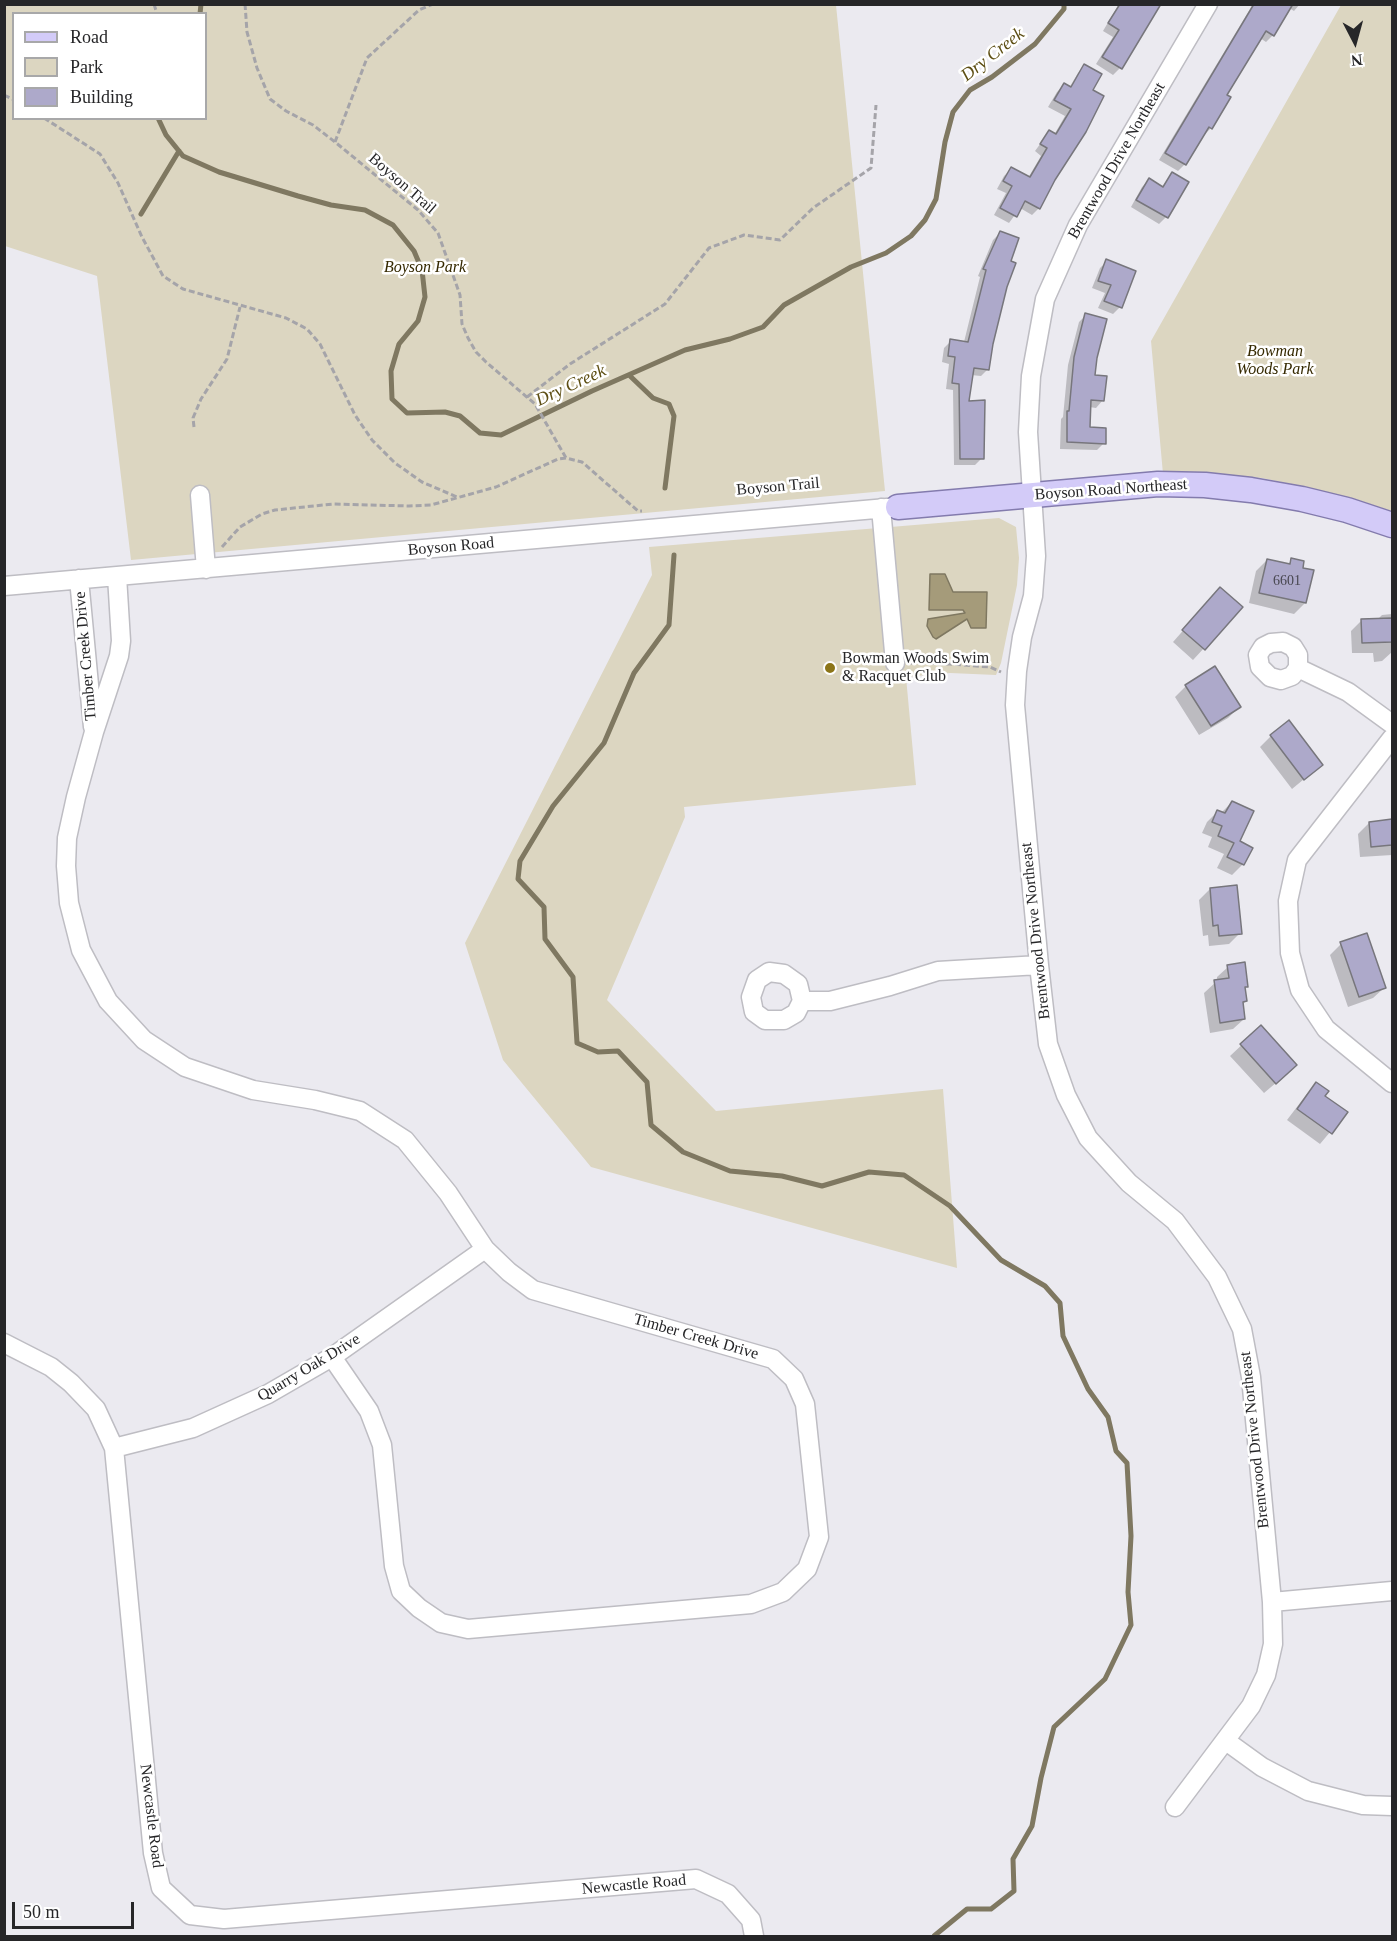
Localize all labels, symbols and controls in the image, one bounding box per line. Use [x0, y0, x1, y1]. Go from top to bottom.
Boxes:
legend [12, 12, 207, 120]
north arrow [1325, 12, 1385, 72]
water label: Dry Creek [957, 23, 1029, 87]
text: Road [70, 27, 108, 47]
text: N [1350, 51, 1364, 69]
text: Park [70, 57, 103, 77]
street label: Brentwood Drive Northeast [1064, 79, 1170, 243]
text: Building [70, 87, 133, 107]
street label: Boyson Trail [364, 149, 440, 219]
park label: Boyson Park [384, 258, 466, 278]
park label: Bowman Woods Park [1236, 342, 1314, 380]
water label: Dry Creek [533, 360, 609, 412]
street label: Boyson Trail [736, 474, 820, 500]
street label: Boyson Road Northeast [1034, 475, 1188, 505]
street label: Boyson Road [407, 534, 495, 560]
house number: 6601 [1273, 573, 1301, 589]
street label: Timber Creek Drive [71, 591, 101, 721]
place label: Bowman Woods Swim & Racquet Club [842, 649, 989, 687]
marker: Bowman Woods Swim & Racquet Club [823, 661, 837, 675]
street label: Brentwood Drive Northeast [1017, 842, 1055, 1020]
street label: Timber Creek Drive [631, 1310, 761, 1364]
street label: Quarry Oak Drive [254, 1330, 364, 1406]
street label: Brentwood Drive Northeast [1236, 1351, 1274, 1529]
street label: Newcastle Road [135, 1763, 167, 1869]
street label: Newcastle Road [581, 1871, 687, 1899]
scale bar [15, 1890, 136, 1928]
text: 50 m [23, 1902, 60, 1922]

